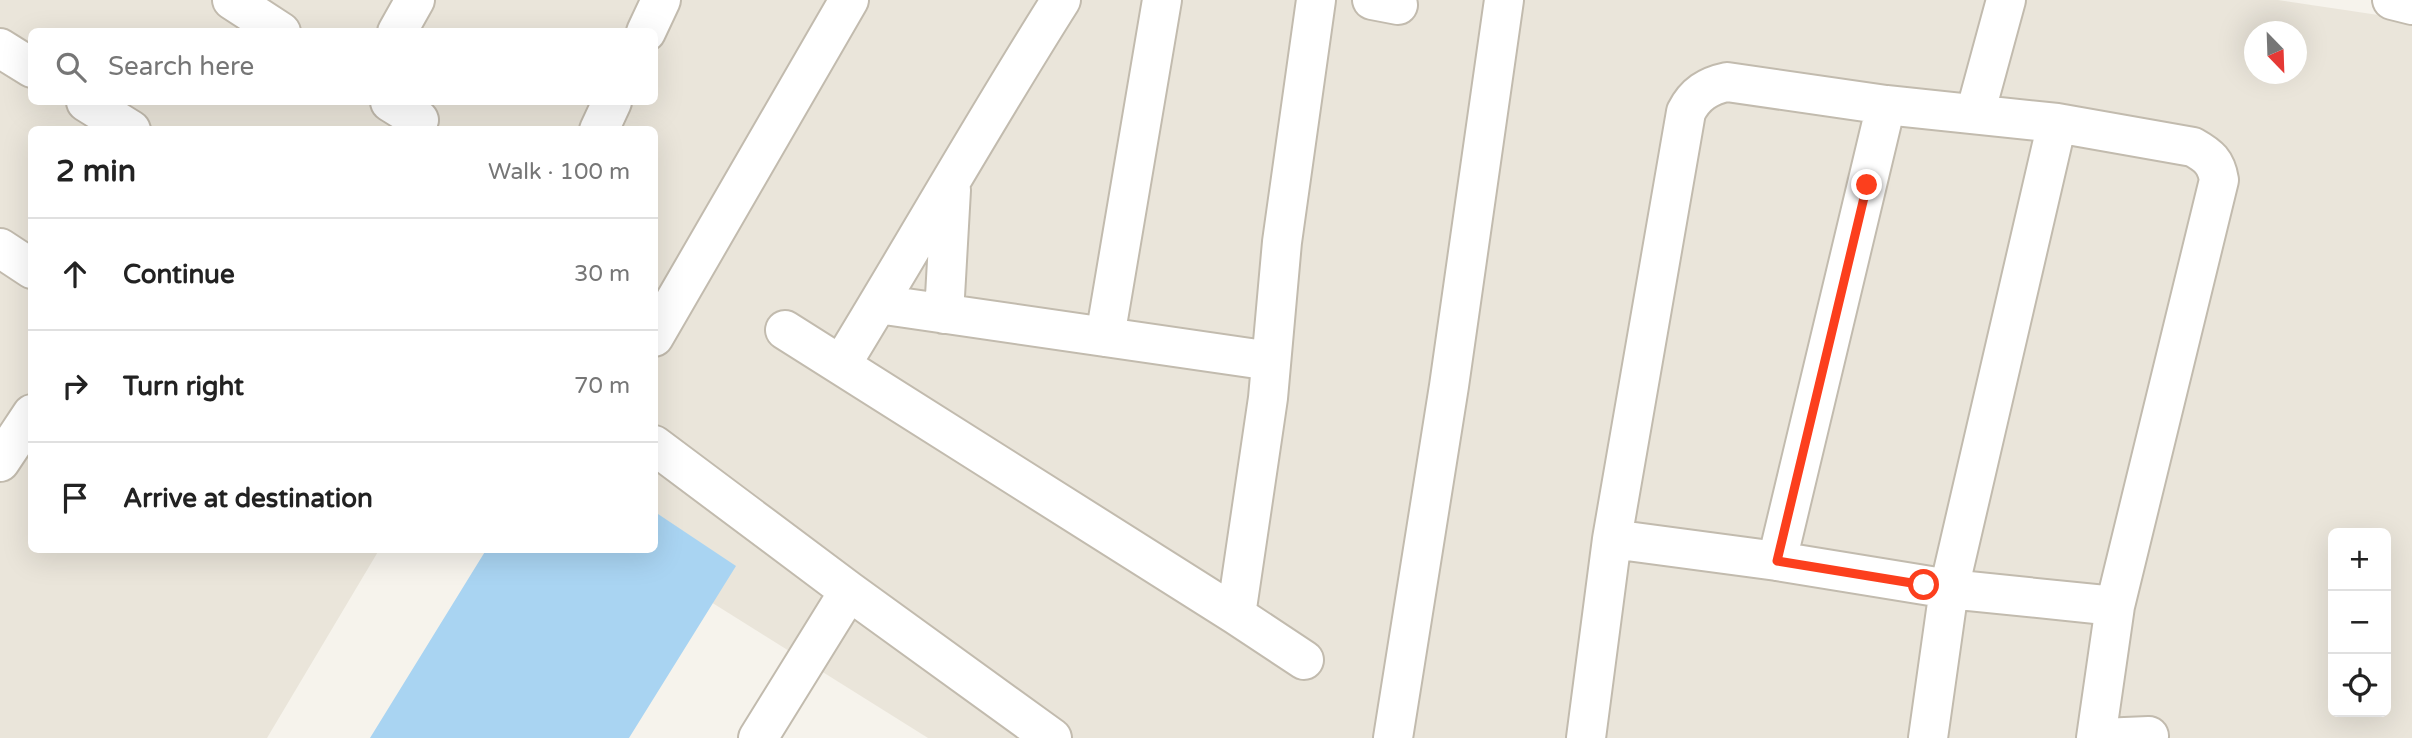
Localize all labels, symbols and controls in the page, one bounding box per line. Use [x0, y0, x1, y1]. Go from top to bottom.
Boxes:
north arrow [2244, 21, 2307, 84]
search box [28, 28, 658, 105]
icon: search [52, 48, 90, 86]
text: Search here [108, 51, 254, 82]
text: 2 min [56, 153, 136, 190]
text: Walk · 100 m [488, 158, 630, 186]
route end [1851, 169, 1882, 200]
icon: ahead [56, 255, 94, 293]
text: Continue [123, 259, 235, 290]
text: 30 m [574, 260, 630, 288]
icon: right [56, 367, 94, 405]
text: Turn right [123, 371, 244, 402]
text: 70 m [574, 372, 630, 400]
icon: arrive [56, 479, 94, 517]
text: Arrive at destination [123, 483, 373, 514]
map controls [2328, 528, 2391, 717]
button: + [2328, 528, 2391, 591]
route start [1908, 569, 1939, 600]
button: − [2328, 591, 2391, 654]
button: locate [2328, 654, 2391, 717]

